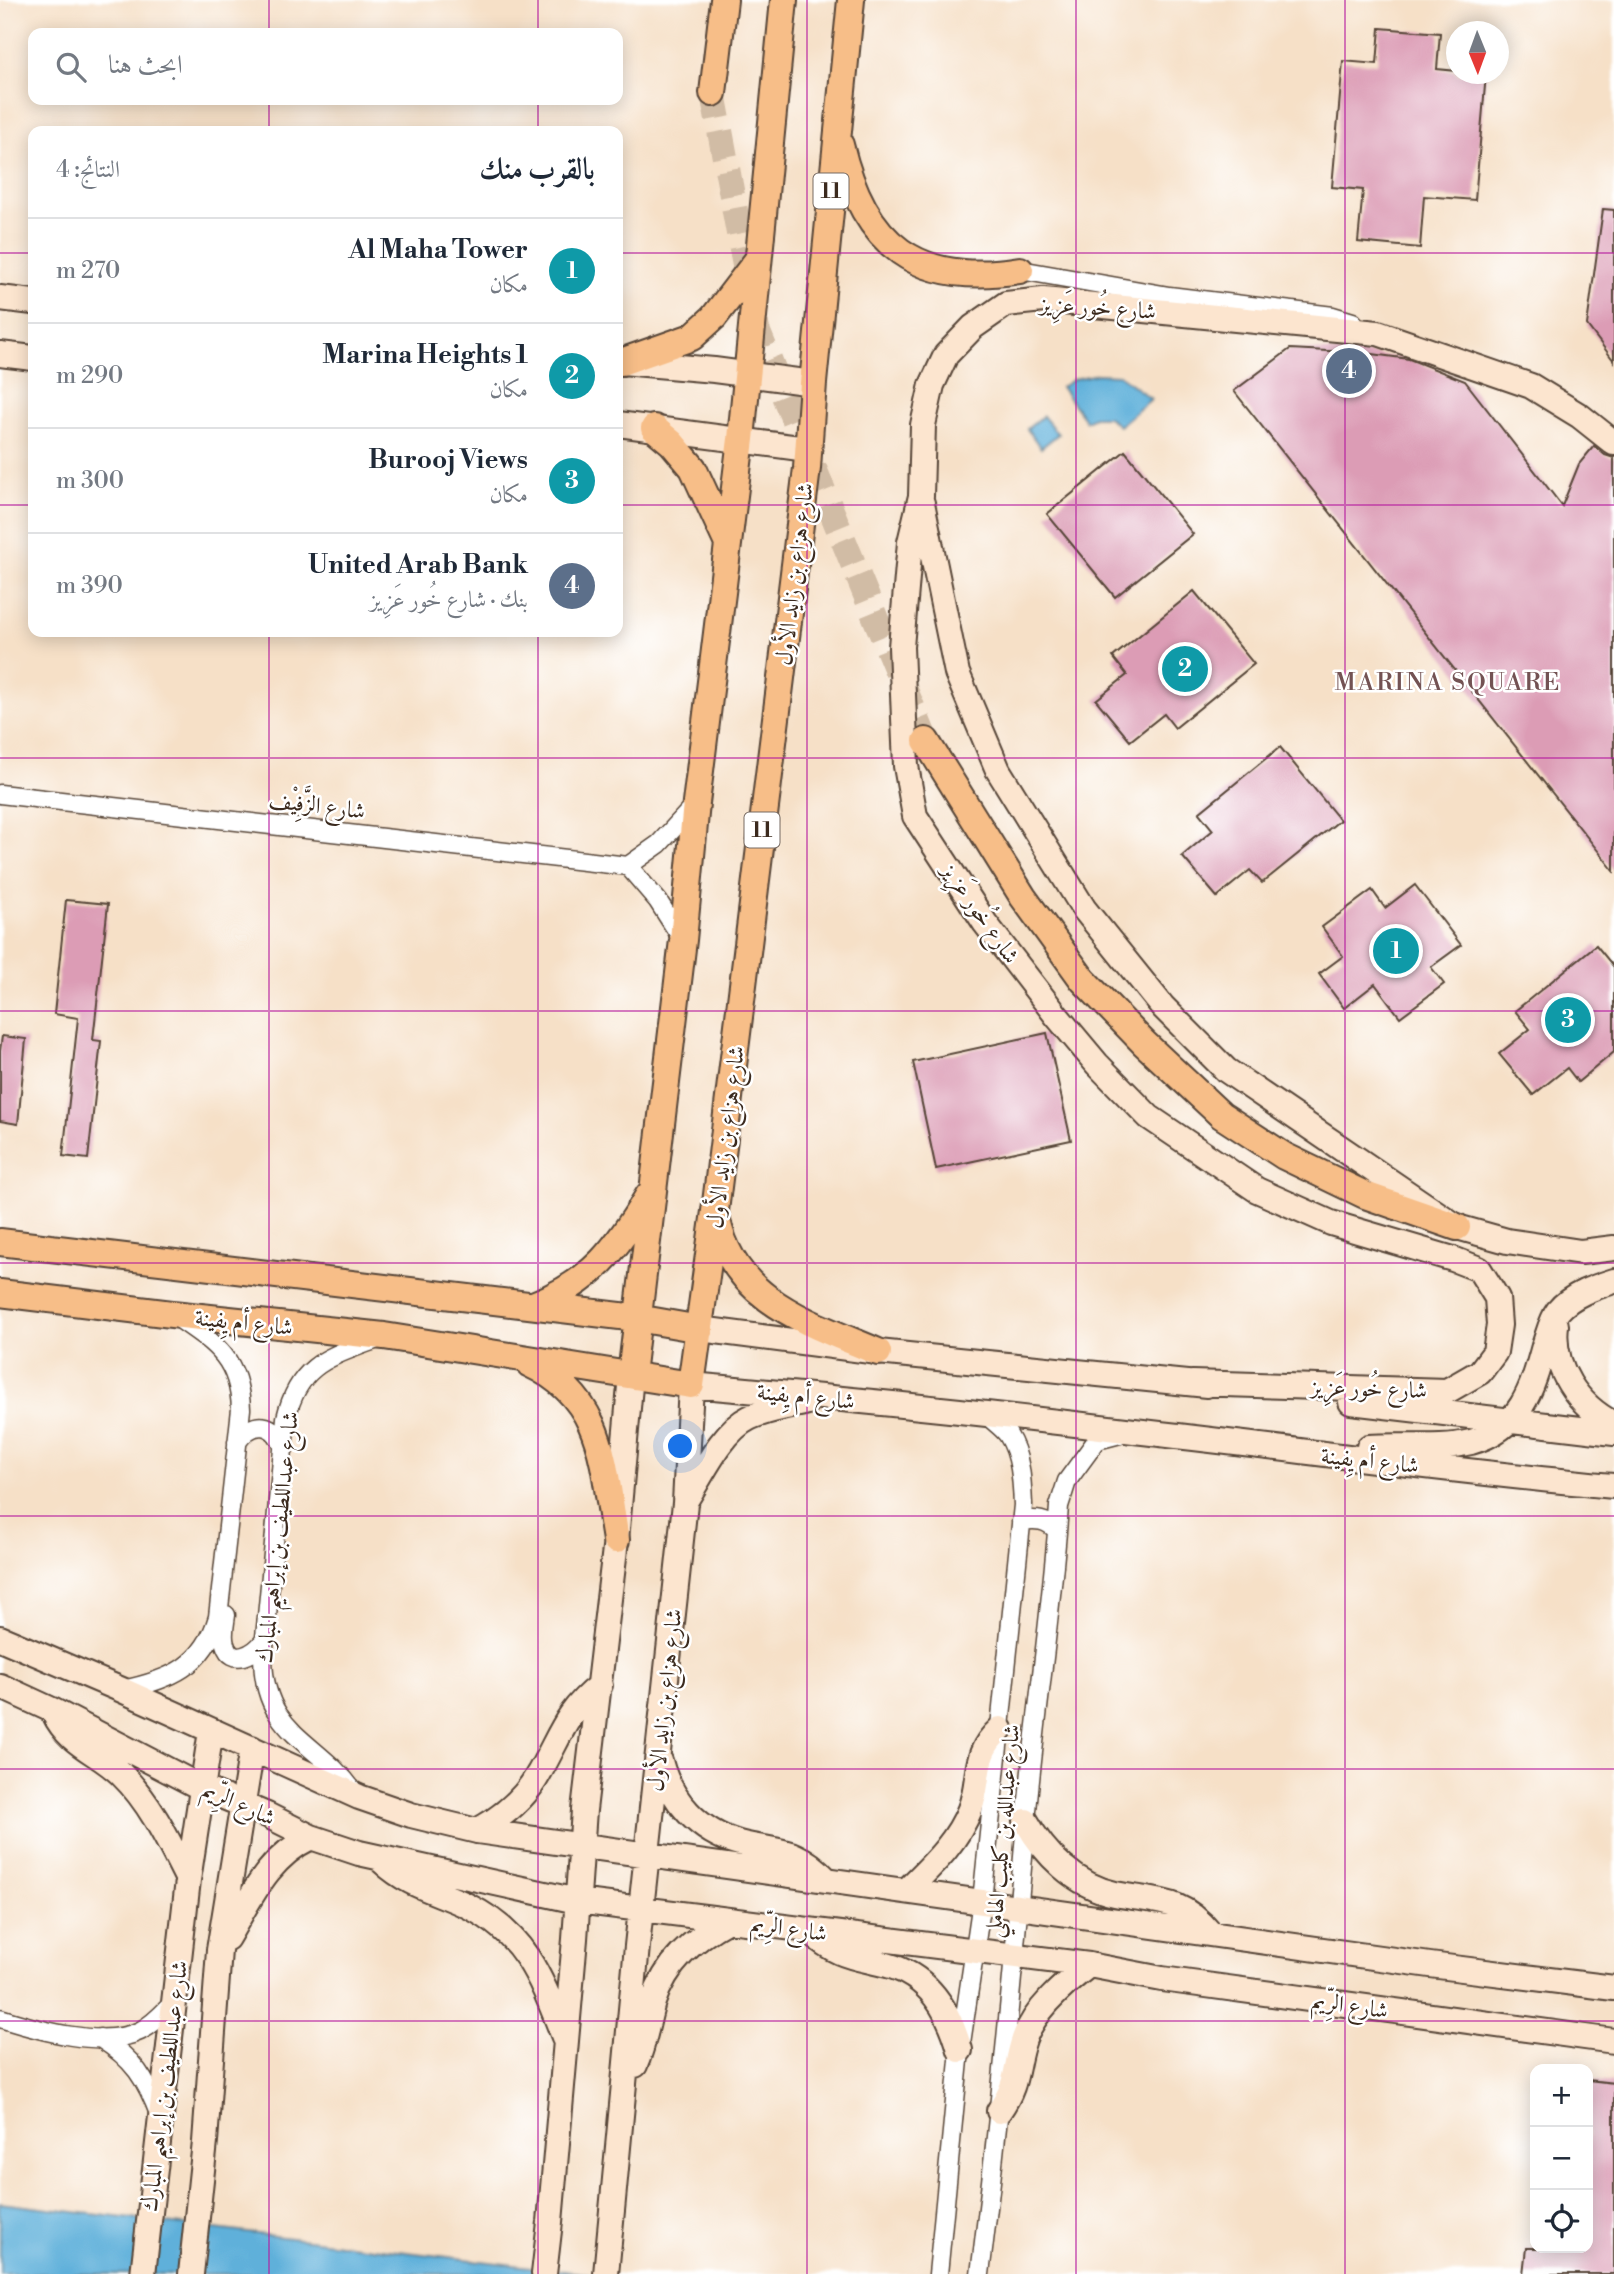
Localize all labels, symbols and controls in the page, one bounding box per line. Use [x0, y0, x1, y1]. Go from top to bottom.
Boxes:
north arrow [1446, 21, 1509, 84]
search box [28, 28, 623, 105]
icon: search [52, 48, 90, 86]
text: ابحث هنا [108, 49, 183, 81]
text: بالقرب منك [479, 151, 595, 189]
text: النتائج: 4 [56, 156, 120, 184]
road number: 11 [814, 174, 848, 208]
text: Al Maha Tower [348, 234, 528, 266]
text: 270 m [56, 257, 120, 285]
text: 1 [566, 257, 578, 285]
text: مكان [489, 271, 528, 299]
street label: شارع خُور عَزِيز [1037, 284, 1157, 331]
text: Marina Heights 1 [322, 339, 528, 371]
pin: 4 [1326, 345, 1372, 397]
text: 290 m [56, 362, 123, 390]
text: 2 [565, 362, 579, 390]
text: مكان [489, 376, 528, 404]
text: Burooj Views [368, 444, 528, 476]
text: 300 m [56, 467, 124, 495]
text: 3 [565, 467, 579, 495]
text: مكان [489, 481, 528, 509]
street label: شارع هزاع بن زايد الأول [767, 481, 825, 668]
text: United Arab Bank [308, 549, 528, 581]
text: 390 m [56, 572, 123, 600]
text: 4 [564, 572, 580, 600]
text: بنك · شارع خُور عَزِيز [370, 586, 528, 614]
pin: 2 [1162, 643, 1208, 695]
district label: MARINA SQUARE [1335, 668, 1561, 698]
street label: شارع الزَّفِيْف [266, 780, 367, 831]
road number: 11 [744, 812, 780, 848]
street label: شارع خُور عَزِيز [930, 853, 1030, 972]
pin: 1 [1373, 925, 1419, 977]
pin: 3 [1545, 994, 1591, 1046]
street label: شارع هزاع بن زايد الأول [698, 1044, 756, 1231]
street label: شارع أم يِفينة [193, 1301, 294, 1347]
street label: شارع خُور عَزِيز [1308, 1367, 1428, 1410]
street label: شارع أم يِفينة [755, 1375, 856, 1421]
street label: شارع عبداللطيف بن إبراهيم المبارك [251, 1410, 313, 1665]
your location [663, 1429, 697, 1463]
street label: شارع أم يِفينة [1319, 1439, 1420, 1485]
street label: شارع هزاع بن زايد الأول [638, 1607, 693, 1793]
street label: شارع عبدالله بن كليب الهاملي [980, 1723, 1034, 1940]
street label: شارع الرِّيم [196, 1774, 280, 1837]
street label: شارع الرِّيم [748, 1908, 829, 1953]
street label: شارع عبداللطيف بن إبراهيم المبارك [136, 1959, 202, 2214]
street label: شارع الرِّيم [1309, 1985, 1390, 2030]
map controls [1530, 2064, 1593, 2253]
button: + [1530, 2064, 1593, 2127]
button: − [1530, 2127, 1593, 2190]
button: locate [1530, 2190, 1593, 2253]

